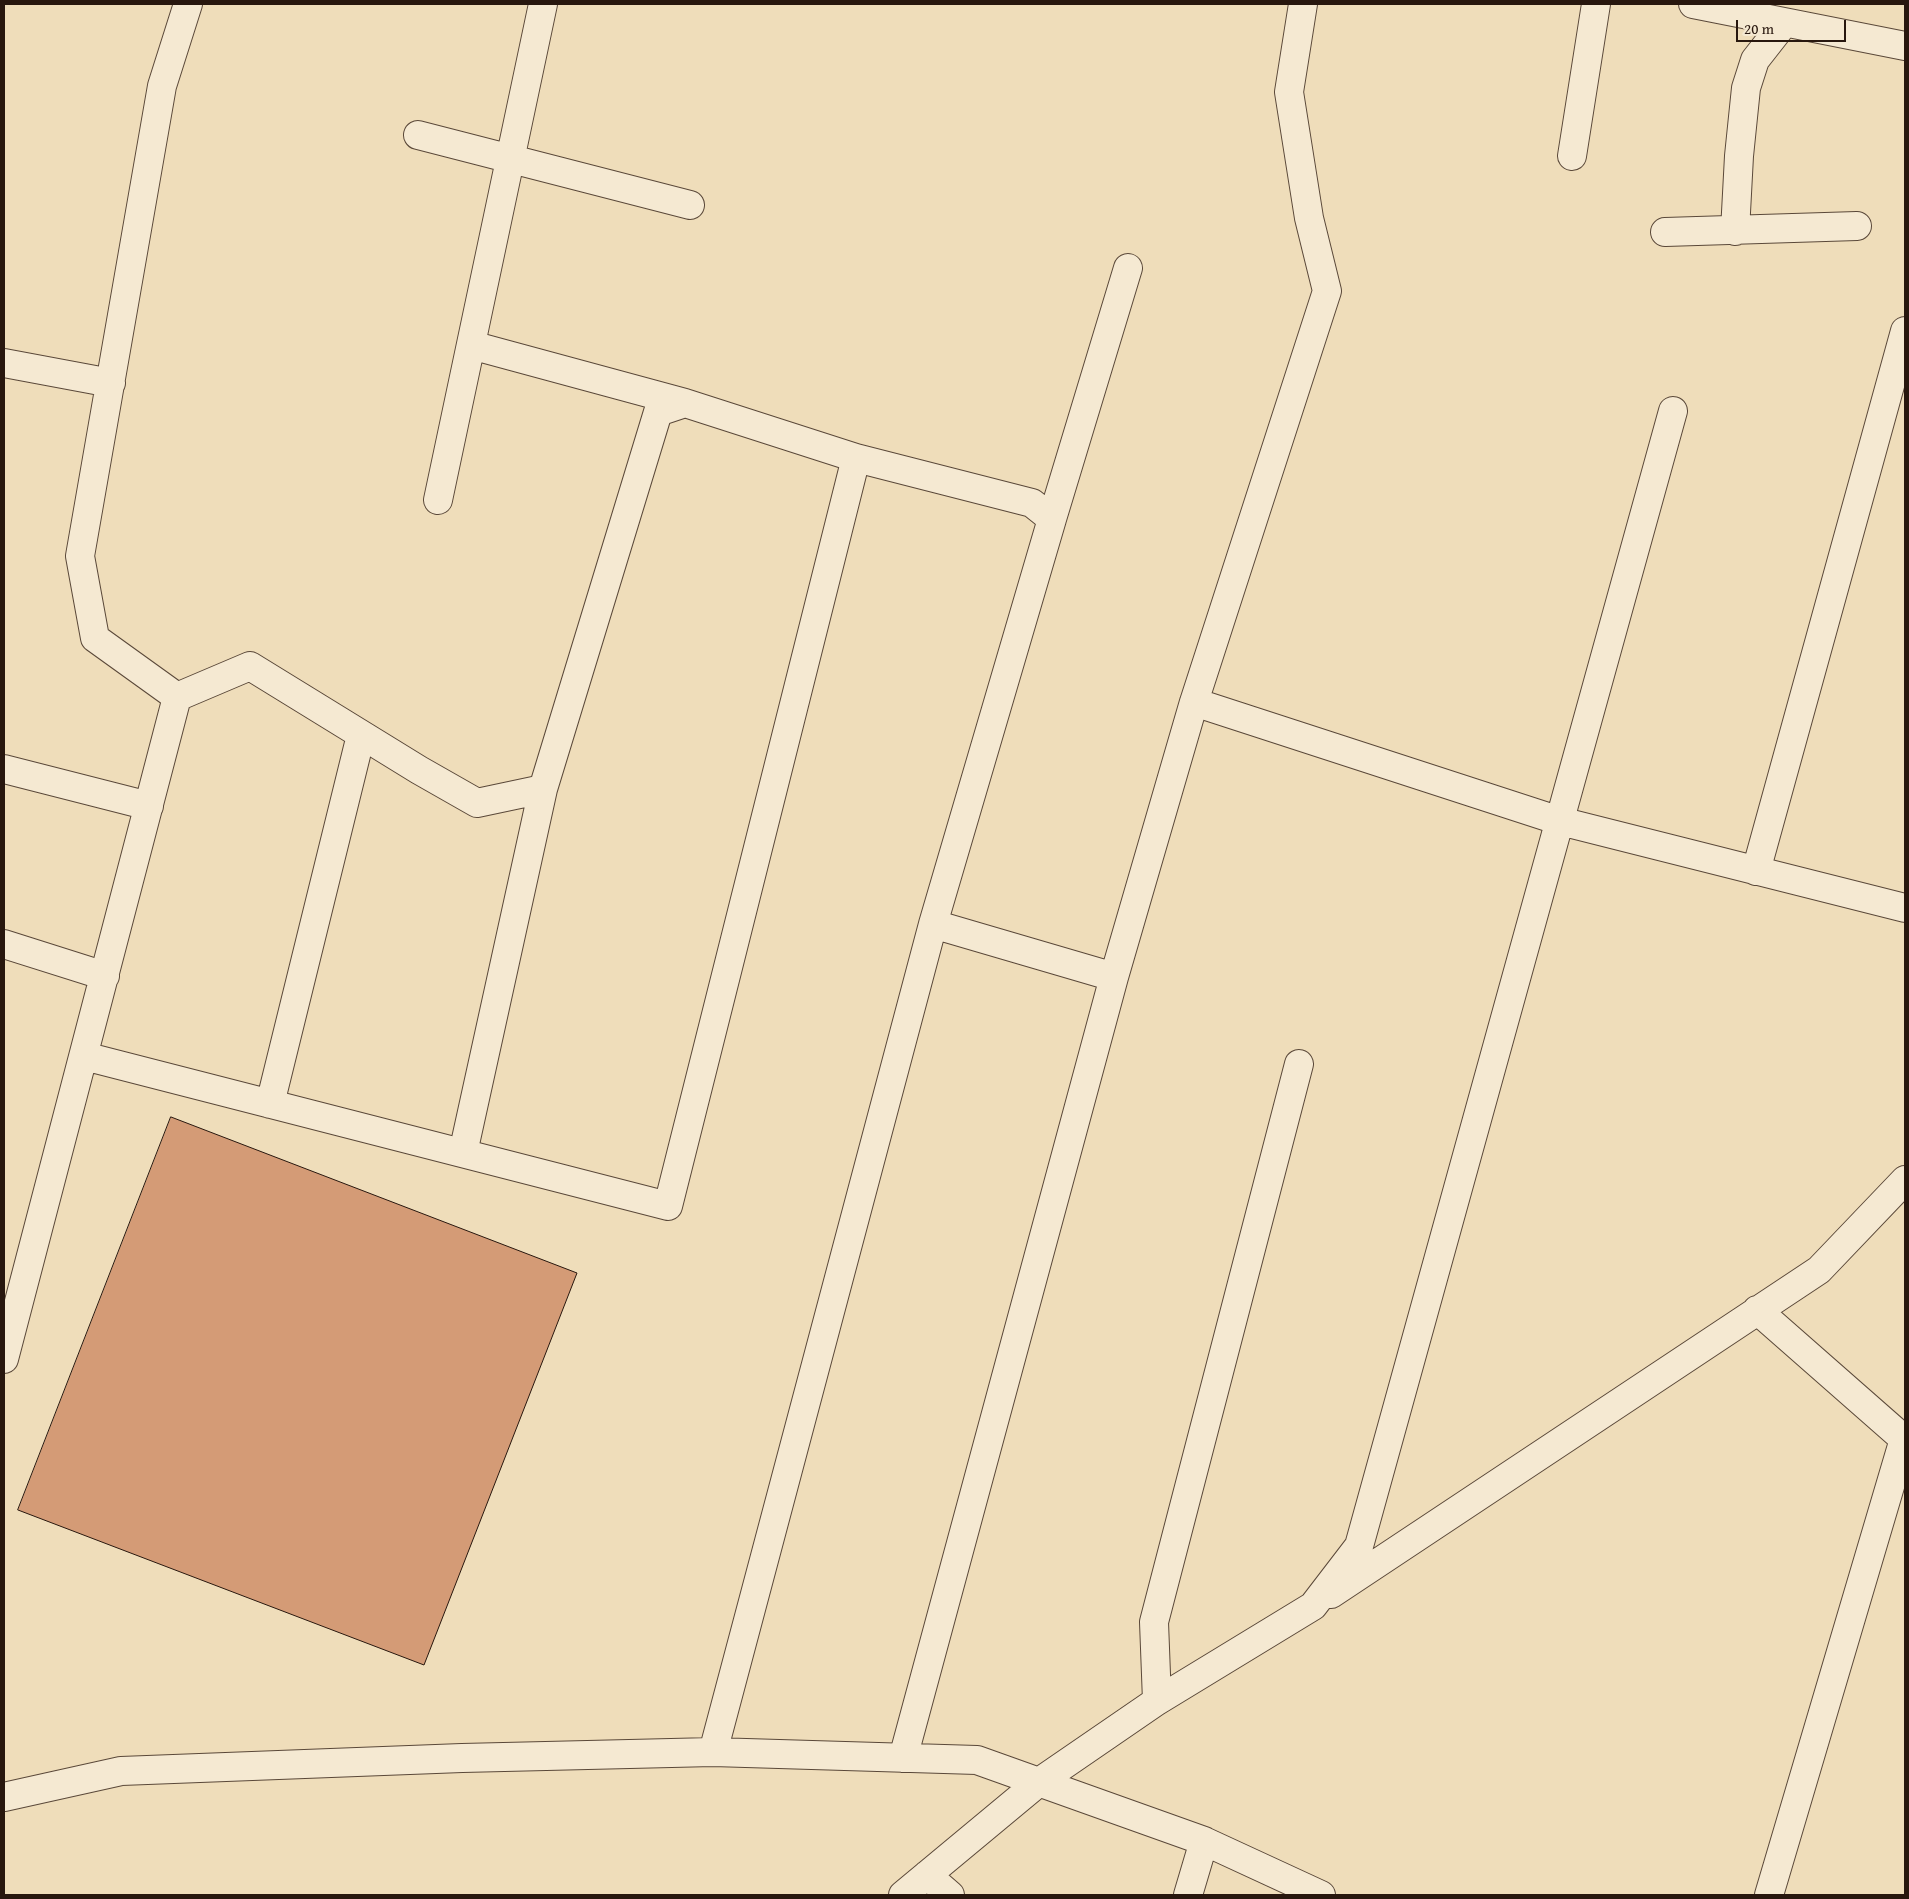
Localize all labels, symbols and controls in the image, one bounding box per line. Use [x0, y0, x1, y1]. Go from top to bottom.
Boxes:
scale bar [1739, 10, 1849, 42]
text: 20 m [1744, 18, 1774, 39]

